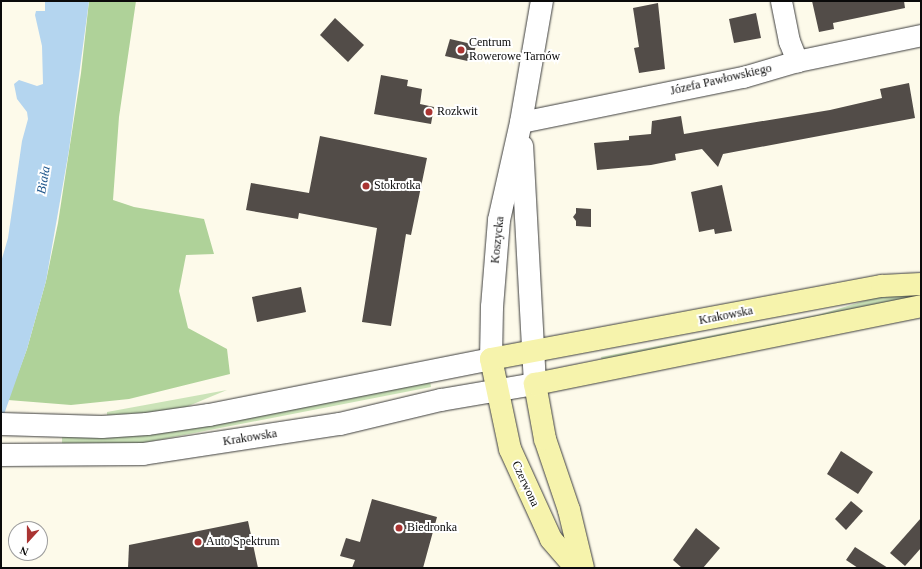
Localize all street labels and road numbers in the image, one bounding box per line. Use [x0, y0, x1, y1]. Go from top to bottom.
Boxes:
street label: Józefa Pawłowskiego [669, 61, 773, 99]
street label: Koszycka [488, 216, 508, 264]
street label: Krakowska [698, 304, 754, 328]
street label: Krakowska [222, 427, 278, 449]
street label: Czerwona [508, 459, 542, 509]

